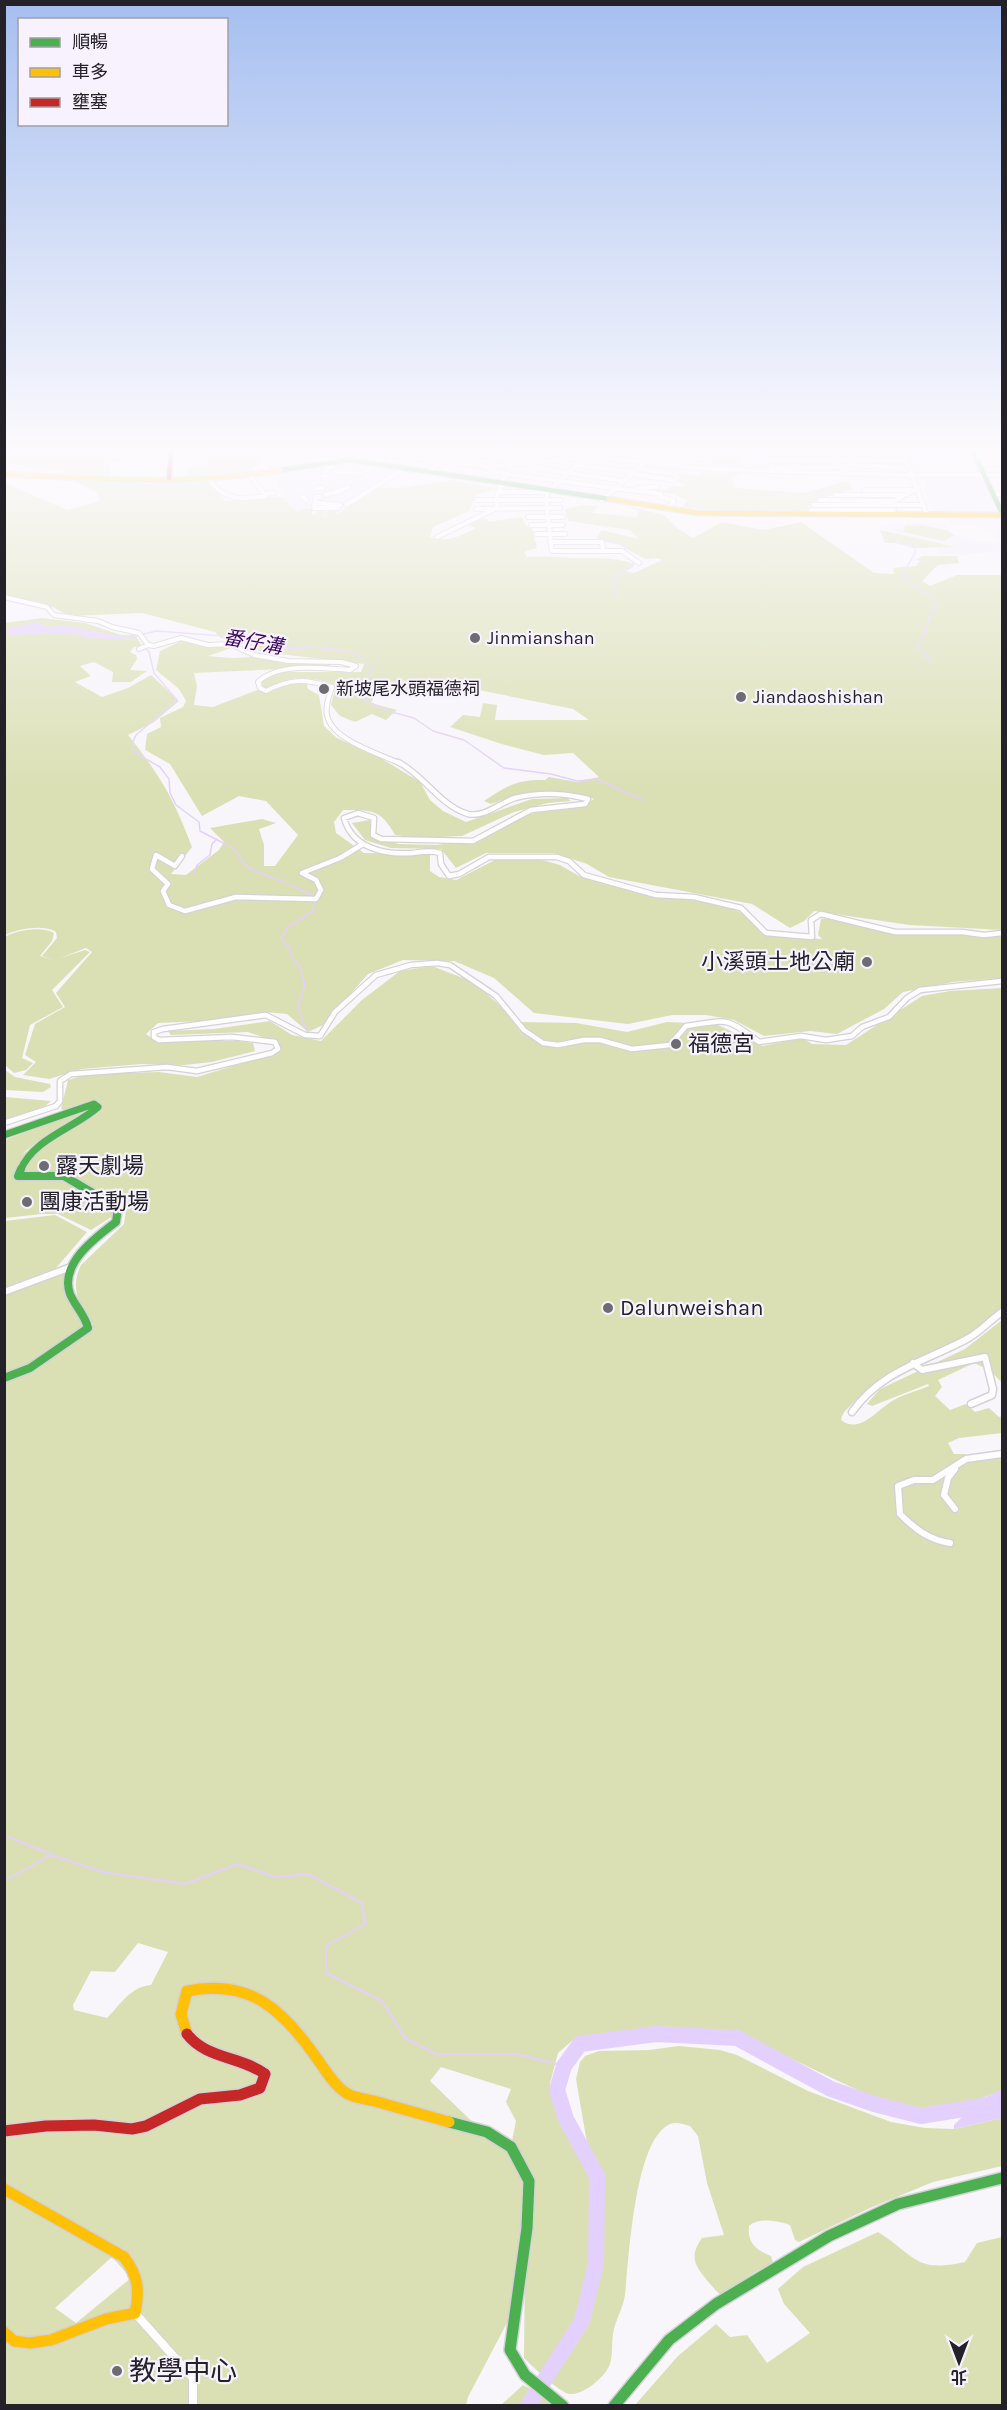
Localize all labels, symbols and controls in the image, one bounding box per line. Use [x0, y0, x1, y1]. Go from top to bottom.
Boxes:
legend [18, 18, 228, 126]
text: 順暢 [72, 31, 108, 53]
text: 車多 [72, 61, 108, 83]
text: 壅塞 [72, 91, 108, 113]
water label: 番仔溝 [221, 625, 287, 659]
place label: Jinmianshan [487, 627, 595, 649]
marker: Jinmianshan [468, 631, 482, 645]
place label: 新坡尾水頭福德祠 [336, 678, 480, 700]
marker: 新坡尾水頭福德祠 [317, 682, 331, 696]
place label: Jiandaoshishan [753, 686, 884, 708]
marker: Jiandaoshishan [734, 690, 748, 704]
place label: 小溪頭土地公廟 [701, 949, 855, 975]
marker: 小溪頭土地公廟 [860, 955, 874, 969]
place label: 福德宮 [688, 1031, 754, 1057]
marker: 福德宮 [669, 1037, 683, 1051]
place label: 露天劇場 [56, 1153, 144, 1179]
marker: 露天劇場 [37, 1159, 51, 1173]
place label: 團康活動場 [39, 1189, 149, 1215]
marker: 團康活動場 [20, 1195, 34, 1209]
place label: Dalunweishan [620, 1295, 763, 1321]
marker: Dalunweishan [601, 1301, 615, 1315]
north arrow [929, 2332, 989, 2392]
place label: 教學中心 [129, 2355, 237, 2387]
marker: 教學中心 [110, 2364, 124, 2378]
text: 北 [951, 2367, 967, 2386]

